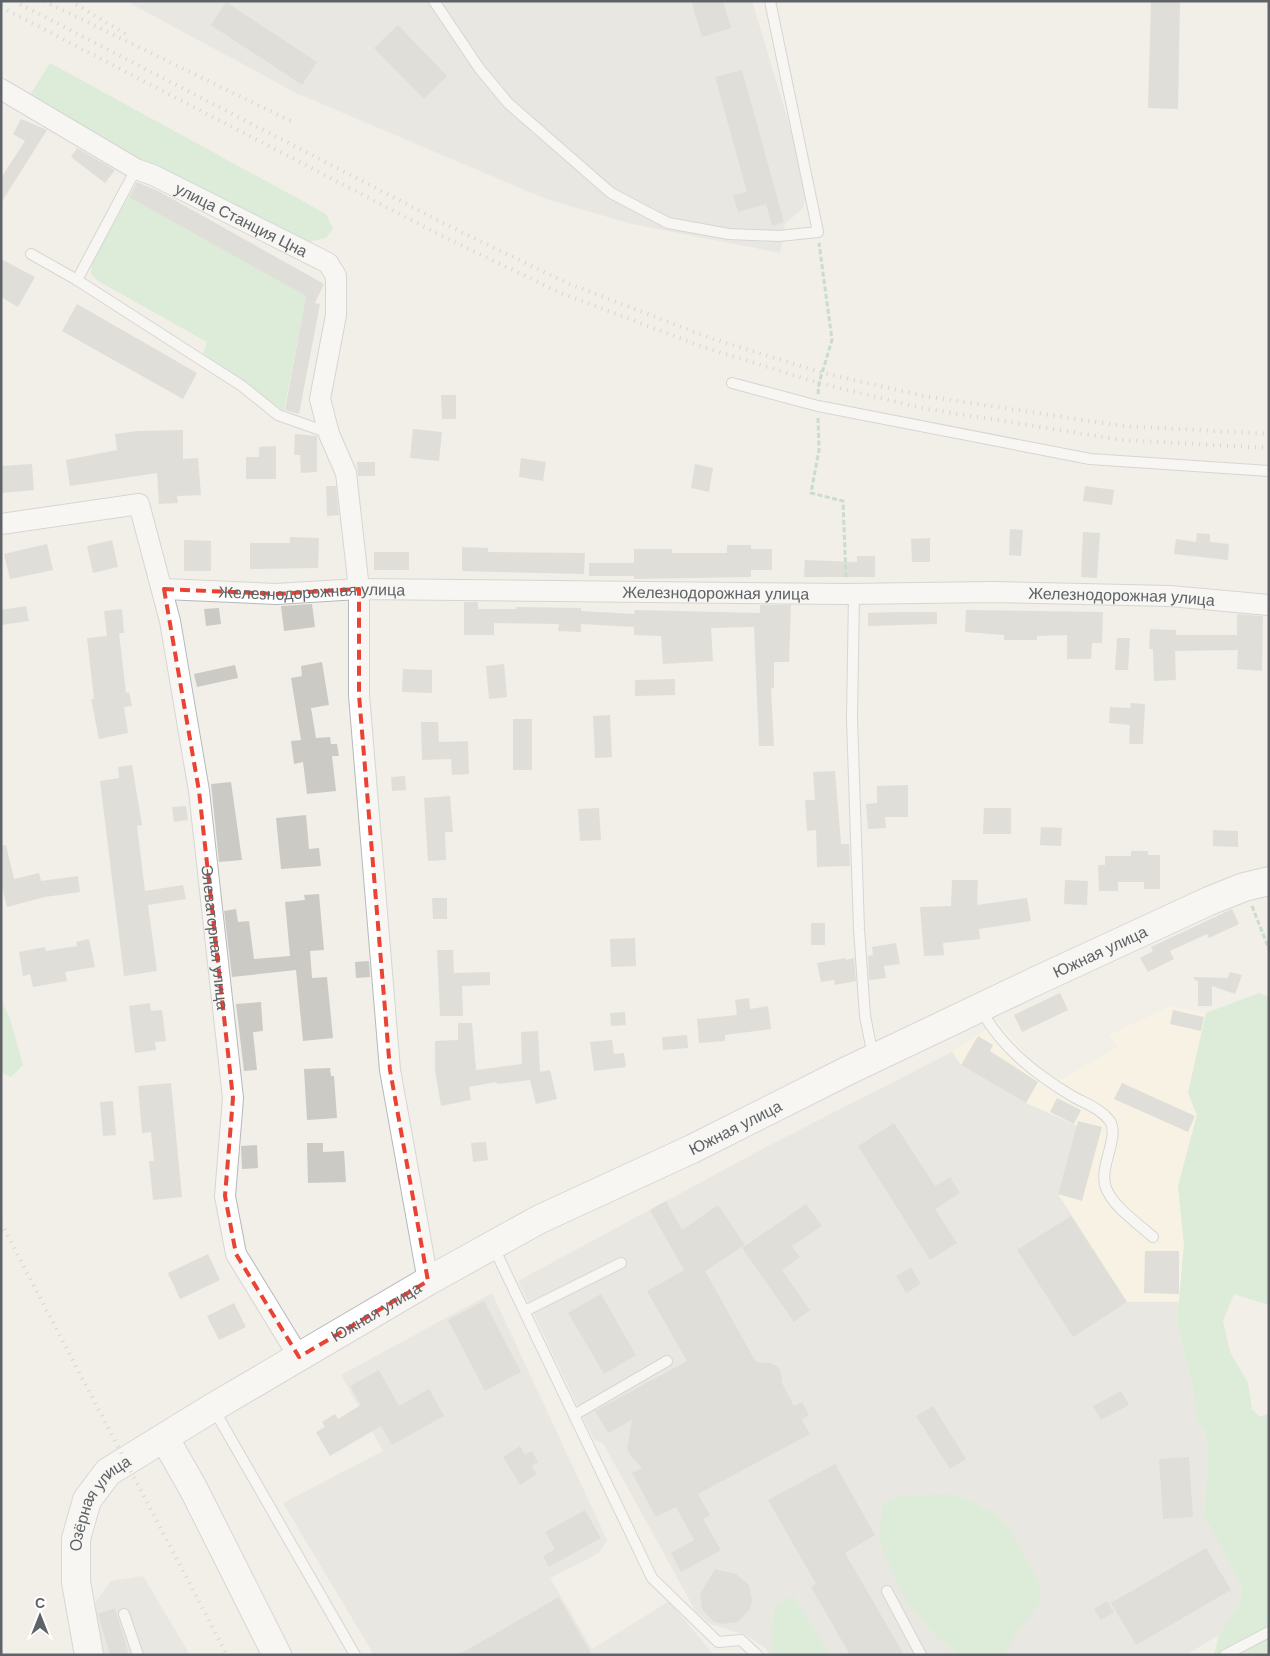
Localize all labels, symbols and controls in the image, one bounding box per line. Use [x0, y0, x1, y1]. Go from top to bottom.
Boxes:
street label: улица Станция Цна [172, 177, 311, 262]
street label: Железнодорожная улица [218, 578, 405, 605]
street label: Железнодорожная улица [622, 581, 809, 604]
street label: Железнодорожная улица [1028, 582, 1216, 611]
street label: Элеваторная улица [197, 864, 234, 1011]
street label: Южная улица [1049, 921, 1151, 982]
street label: Южная улица [685, 1095, 785, 1160]
street label: Южная улица [327, 1277, 425, 1346]
street label: Озёрная улица [66, 1450, 134, 1551]
north arrow [15, 1591, 65, 1641]
text: С [35, 1594, 45, 1612]

